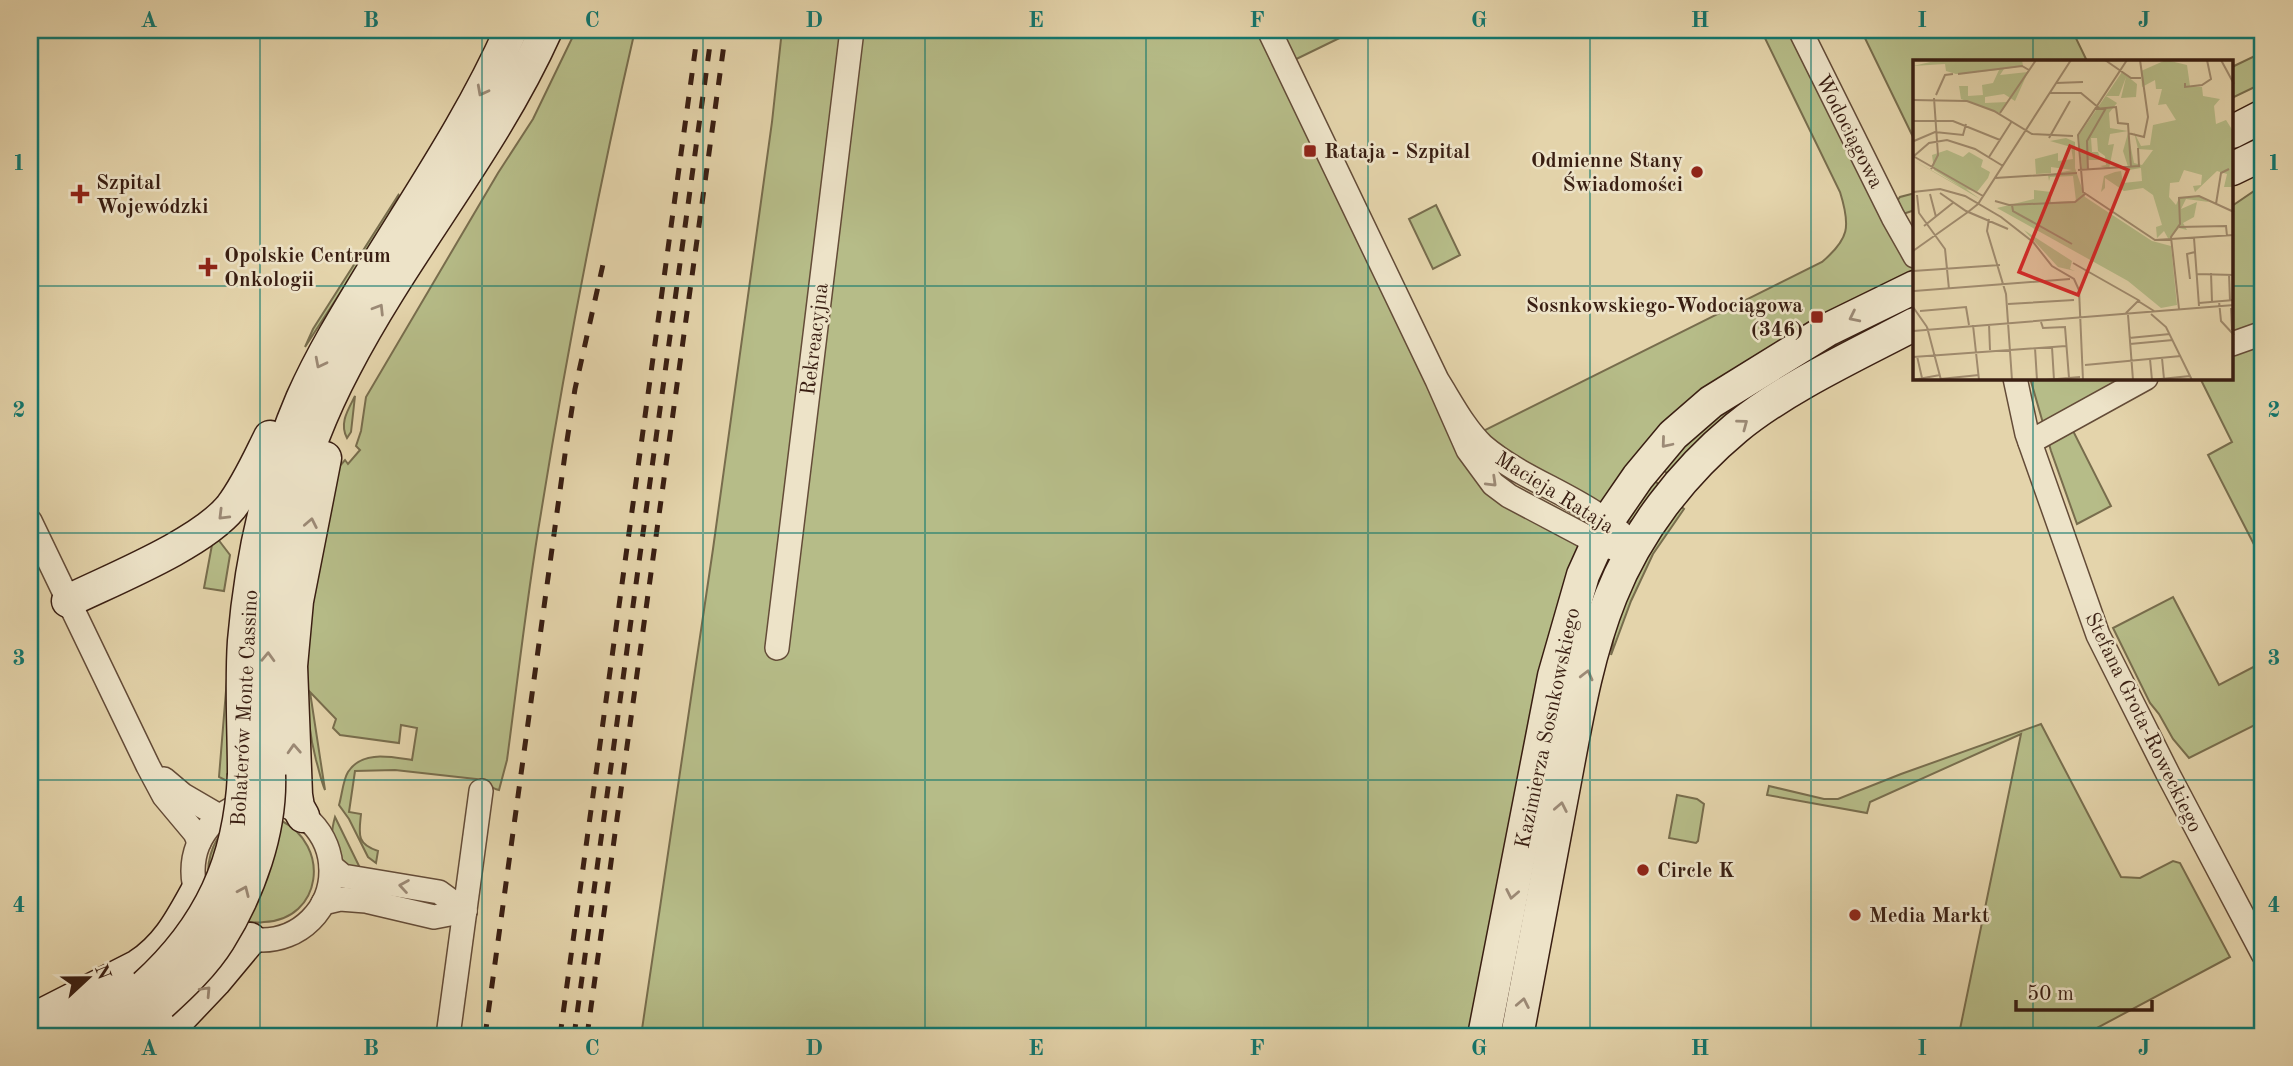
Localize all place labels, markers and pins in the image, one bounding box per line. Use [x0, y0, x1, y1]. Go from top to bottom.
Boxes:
place label: Rataja - Szpital [1324, 142, 1470, 163]
marker: Rataja - Szpital [1302, 143, 1318, 159]
place label: Odmienne Stany Świadomości [1531, 151, 1683, 196]
marker: Odmienne Stany Świadomości [1689, 164, 1705, 180]
place label: Szpital Wojewódzki [96, 173, 208, 218]
marker: Szpital Wojewódzki [70, 184, 90, 204]
place label: Opolskie Centrum Onkologii [224, 246, 391, 291]
marker: Opolskie Centrum Onkologii [198, 257, 218, 277]
place label: Sosnkowskiego-Wodociągowa (346) [1526, 296, 1803, 341]
marker: Sosnkowskiego-Wodociągowa (346) [1809, 309, 1825, 325]
place label: Circle K [1657, 861, 1734, 882]
marker: Circle K [1635, 862, 1651, 878]
place label: Media Markt [1869, 906, 1990, 927]
marker: Media Markt [1847, 907, 1863, 923]

